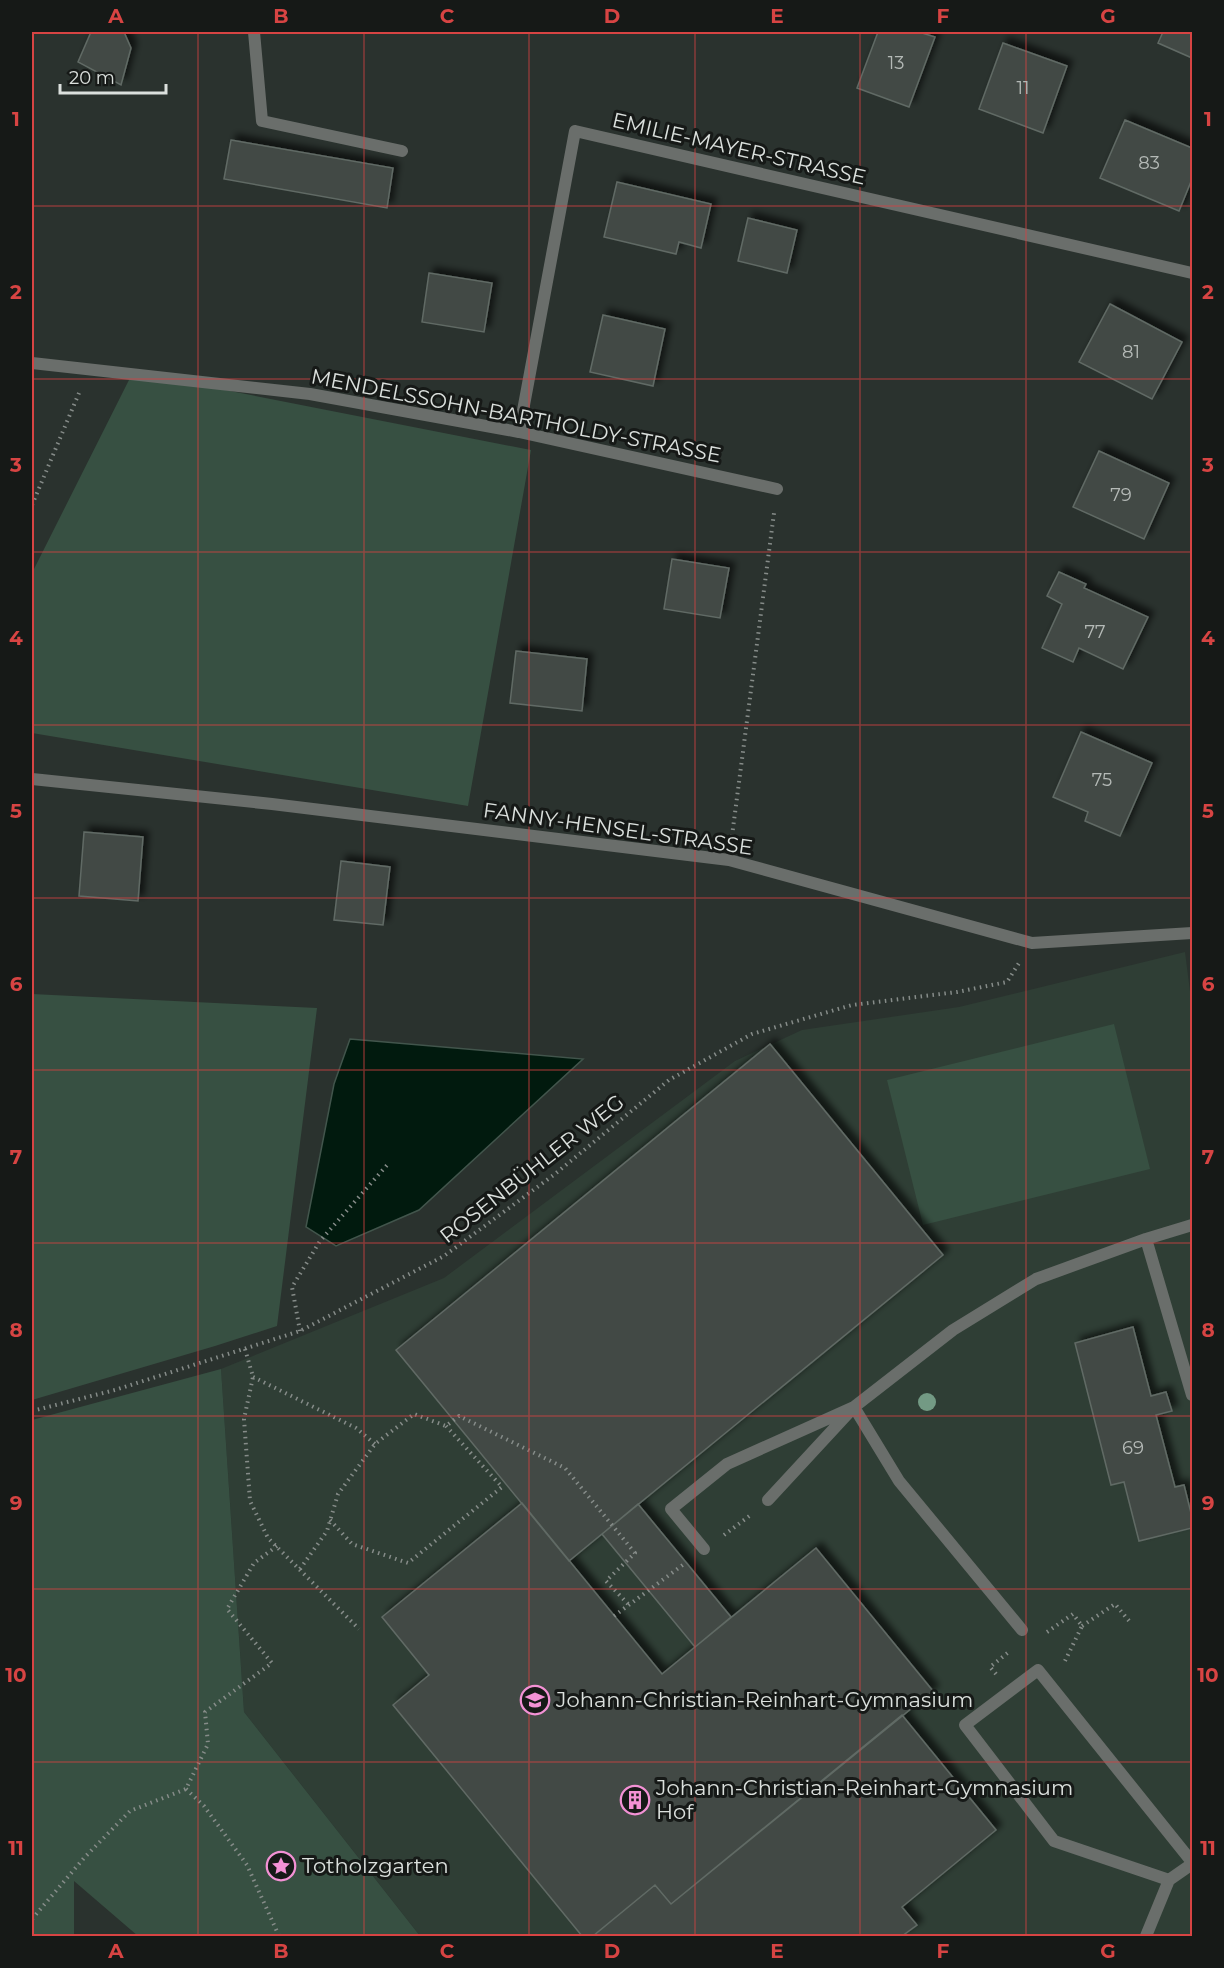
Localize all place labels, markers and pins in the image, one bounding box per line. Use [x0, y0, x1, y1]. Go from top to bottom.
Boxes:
school or university icon: Johann-Christian-Reinhart-Gymnasium [519, 1684, 551, 1716]
place label: Johann-Christian-Reinhart-Gymnasium [555, 1687, 973, 1712]
place label: Johann-Christian-Reinhart-Gymnasium Hof [655, 1775, 1073, 1824]
building icon: Johann-Christian-Reinhart-Gymnasium Hof [619, 1784, 651, 1816]
place icon: Totholzgarten [265, 1850, 297, 1882]
place label: Totholzgarten [302, 1853, 449, 1878]

